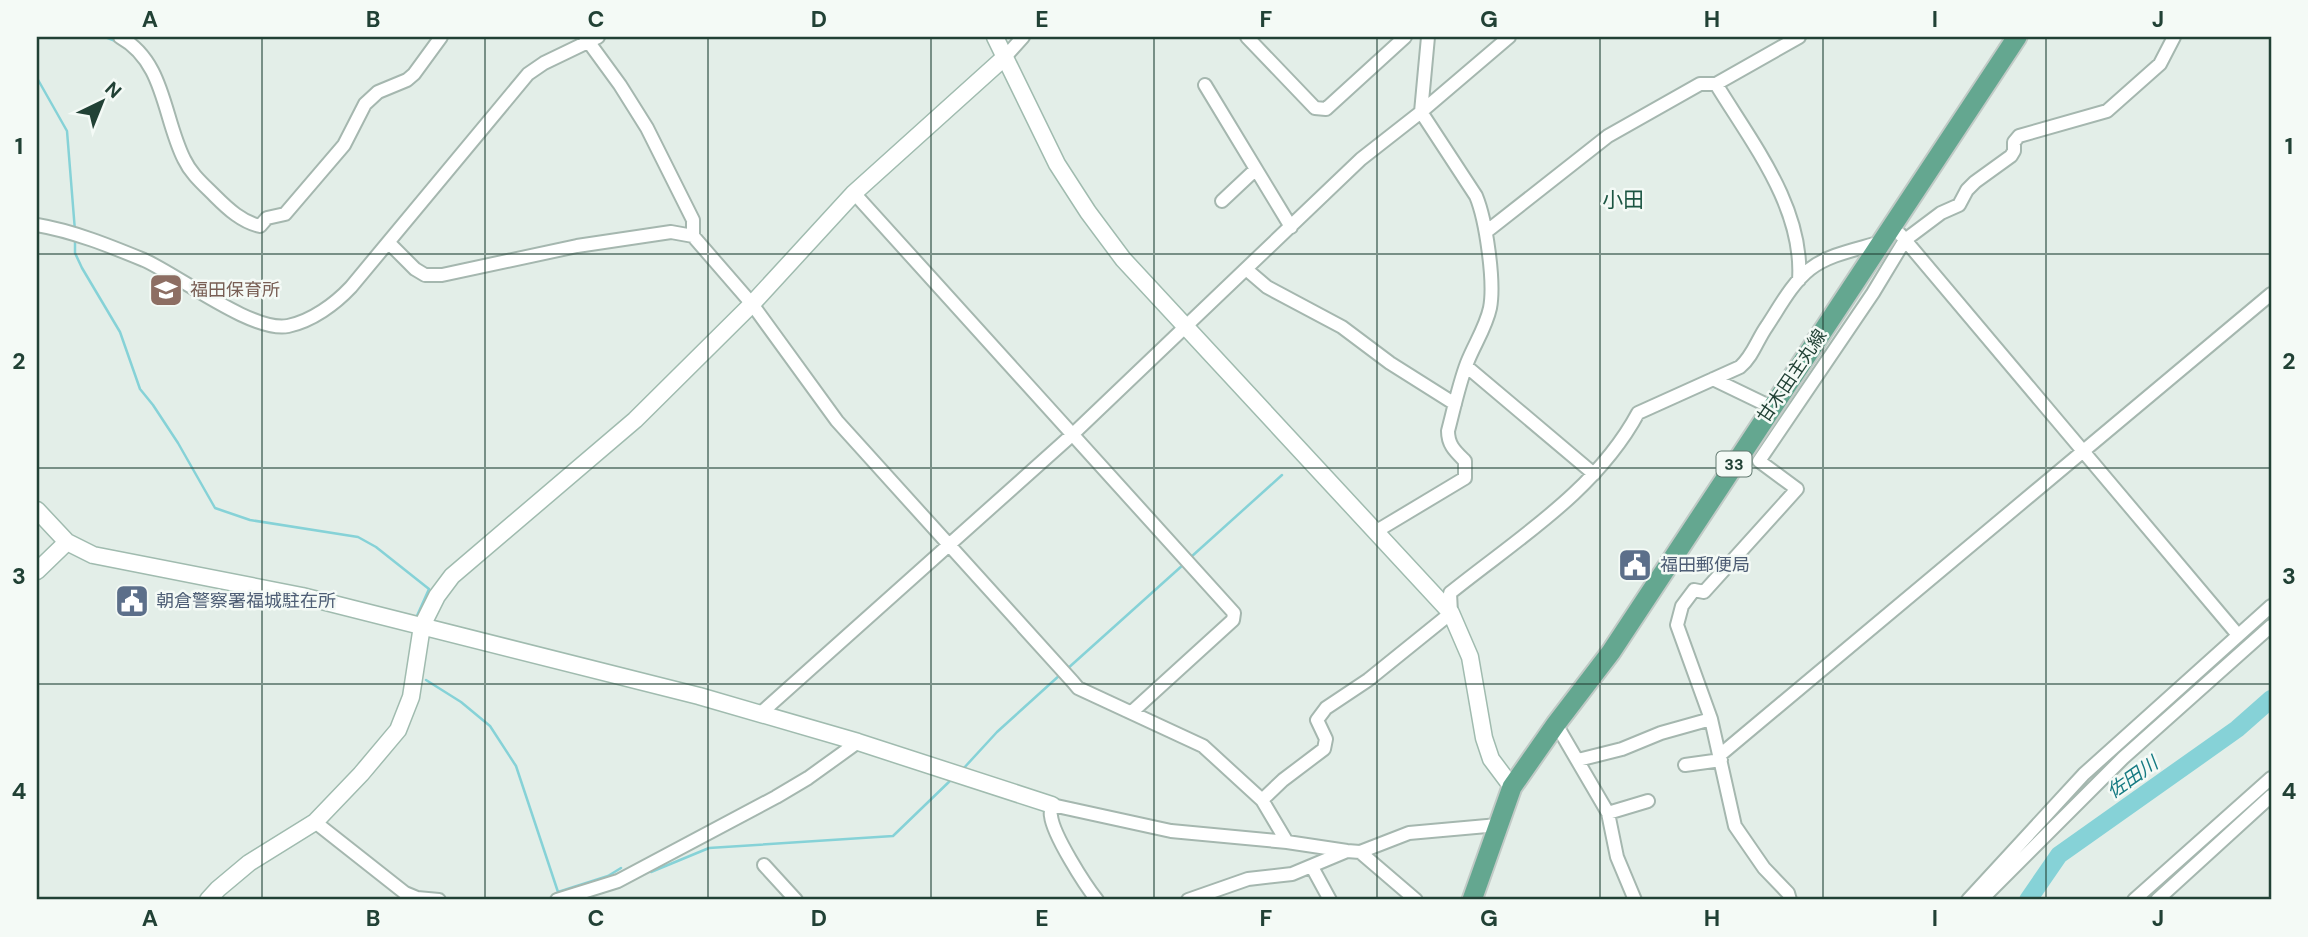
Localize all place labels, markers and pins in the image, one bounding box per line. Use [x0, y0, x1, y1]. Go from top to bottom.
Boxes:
school or university icon: 福田保育所 [147, 271, 185, 309]
place label: 福田保育所 [190, 278, 280, 302]
public building icon: 福田郵便局 [1616, 546, 1654, 584]
place label: 福田郵便局 [1660, 553, 1750, 577]
public building icon: 朝倉警察署福城駐在所 [113, 582, 151, 620]
place label: 朝倉警察署福城駐在所 [156, 589, 336, 613]

